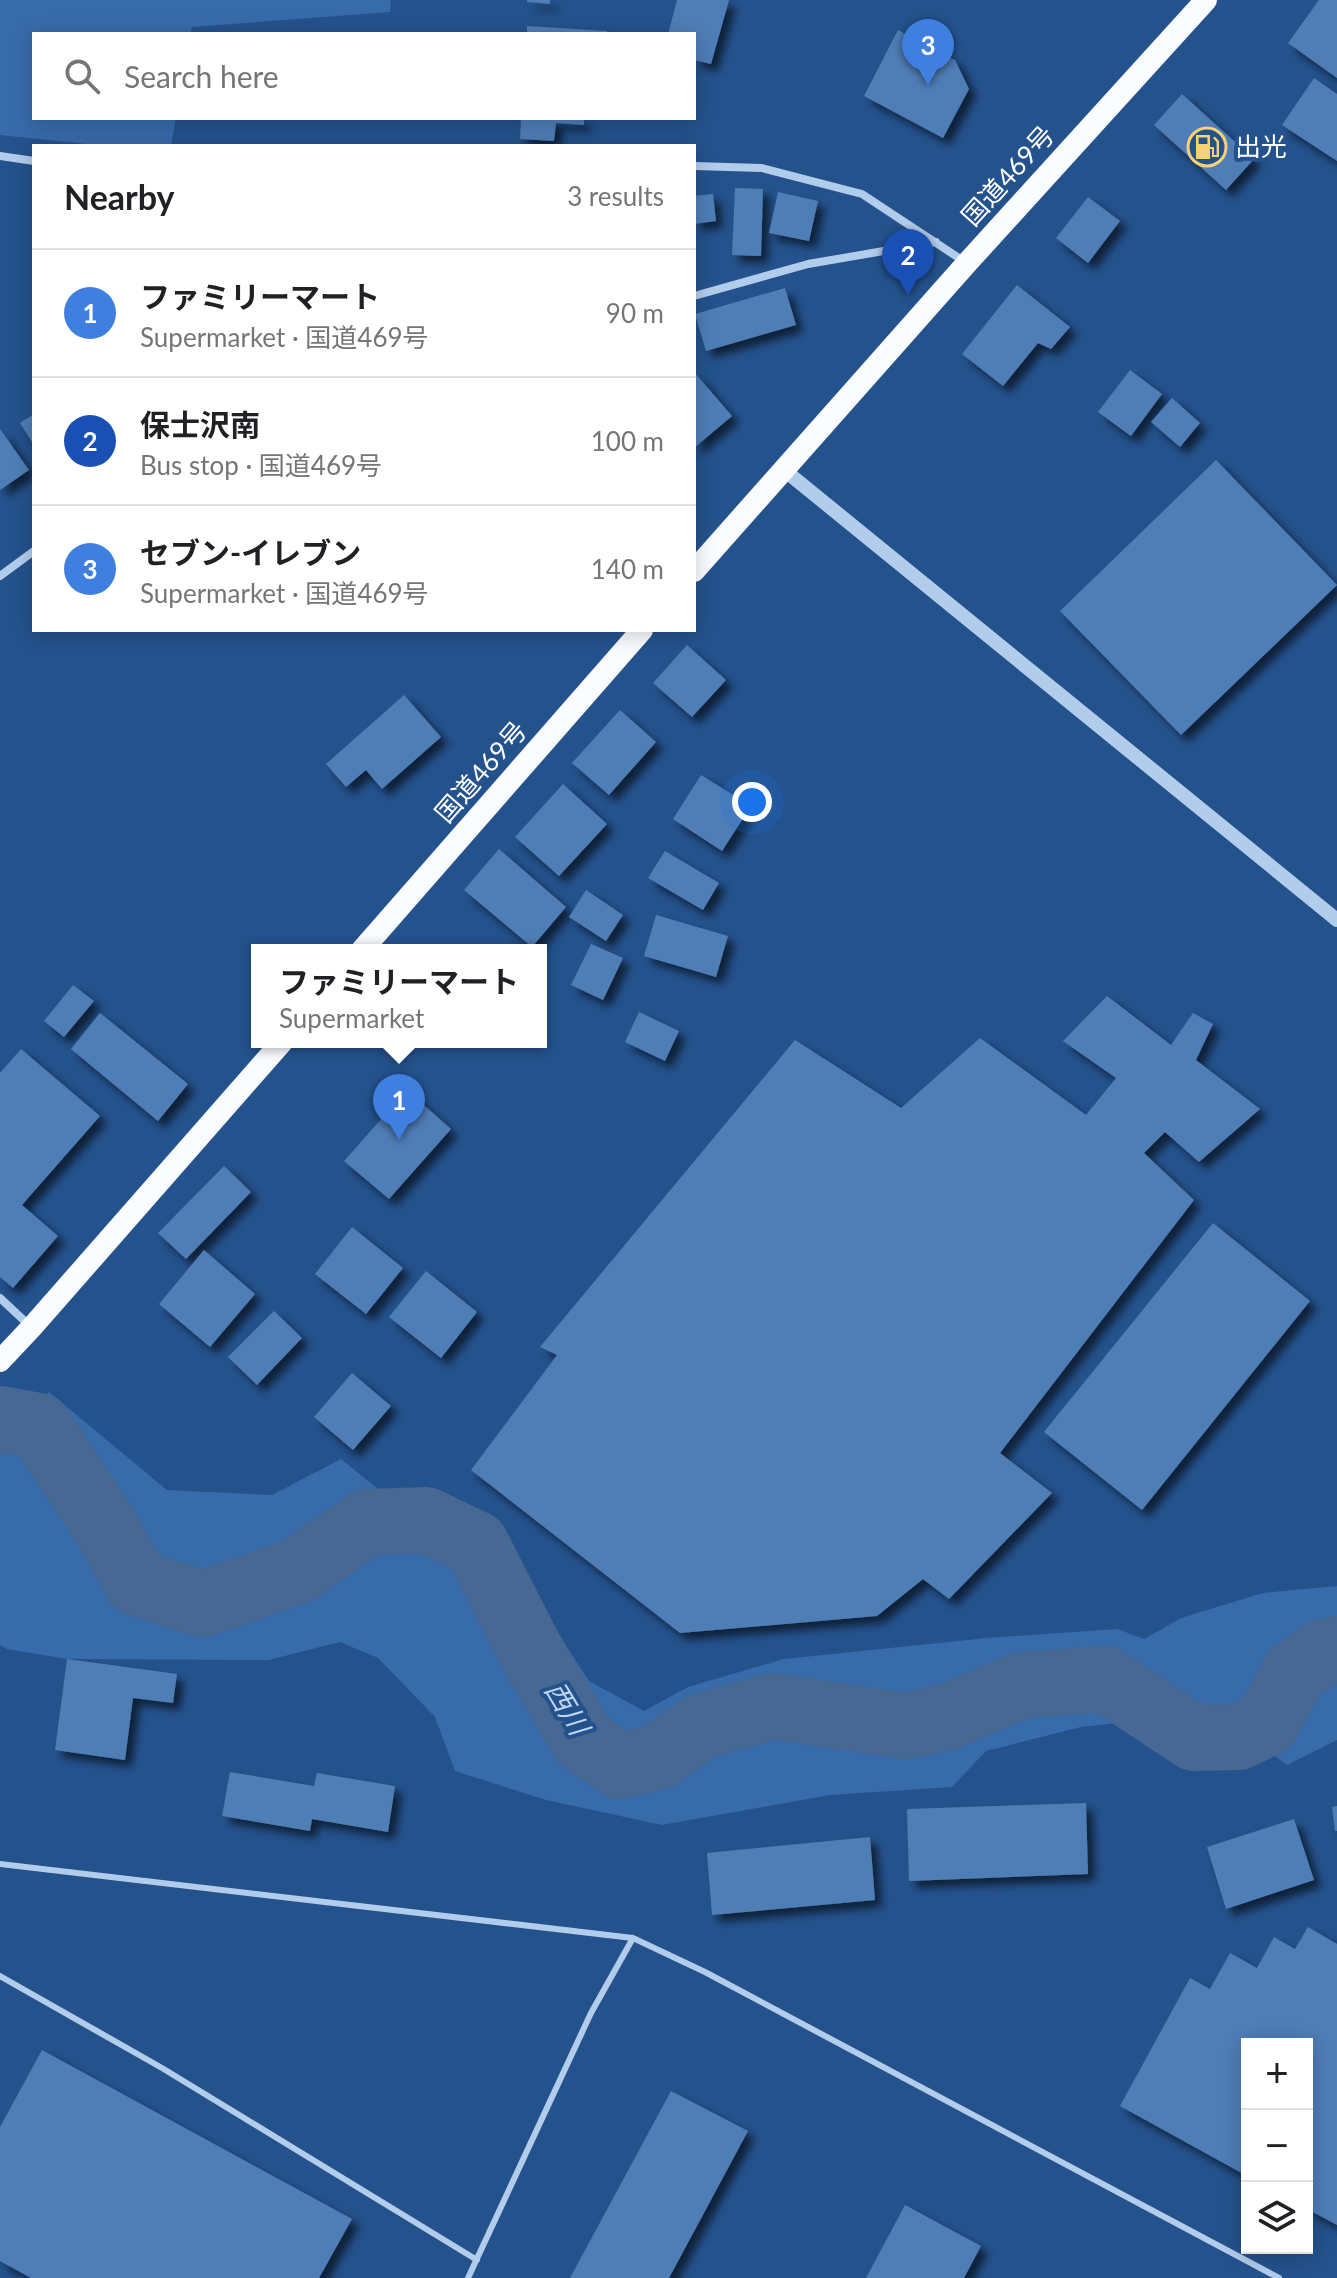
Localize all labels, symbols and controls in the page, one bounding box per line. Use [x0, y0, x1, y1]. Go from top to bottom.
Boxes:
pin: 3 [902, 19, 954, 85]
search box [32, 32, 696, 120]
icon: search [60, 54, 104, 98]
text: Search here [124, 58, 279, 94]
street label: 国道469号 [954, 119, 1060, 232]
fuel station icon: 出光 [1186, 126, 1228, 168]
place label: 出光 [1235, 130, 1287, 162]
text: Nearby [64, 176, 175, 217]
text: 3 results [567, 180, 664, 212]
pin: 2 [882, 229, 934, 295]
text: ファミリーマート [140, 278, 380, 314]
text: 1 [82, 297, 98, 329]
text: 90 m [606, 297, 664, 329]
text: Supermarket · 国道469号 [140, 321, 429, 353]
text: 保士沢南 [140, 406, 260, 442]
text: 2 [82, 425, 98, 457]
text: 100 m [591, 425, 664, 457]
text: Bus stop · 国道469号 [140, 449, 382, 481]
text: セブン-イレブン [140, 534, 361, 570]
text: 3 [82, 553, 98, 585]
text: 140 m [591, 553, 664, 585]
text: Supermarket · 国道469号 [140, 577, 429, 609]
street label: 国道469号 [428, 714, 533, 828]
your location [732, 782, 772, 822]
popup [251, 944, 547, 1048]
text: ファミリーマート [279, 963, 519, 999]
text: Supermarket [279, 1002, 424, 1034]
pin: 1 [373, 1074, 425, 1140]
water label: 西川 [539, 1675, 598, 1743]
map controls [1241, 2038, 1313, 2254]
button: + [1241, 2038, 1313, 2110]
button: − [1241, 2110, 1313, 2182]
button: layers [1241, 2182, 1313, 2254]

